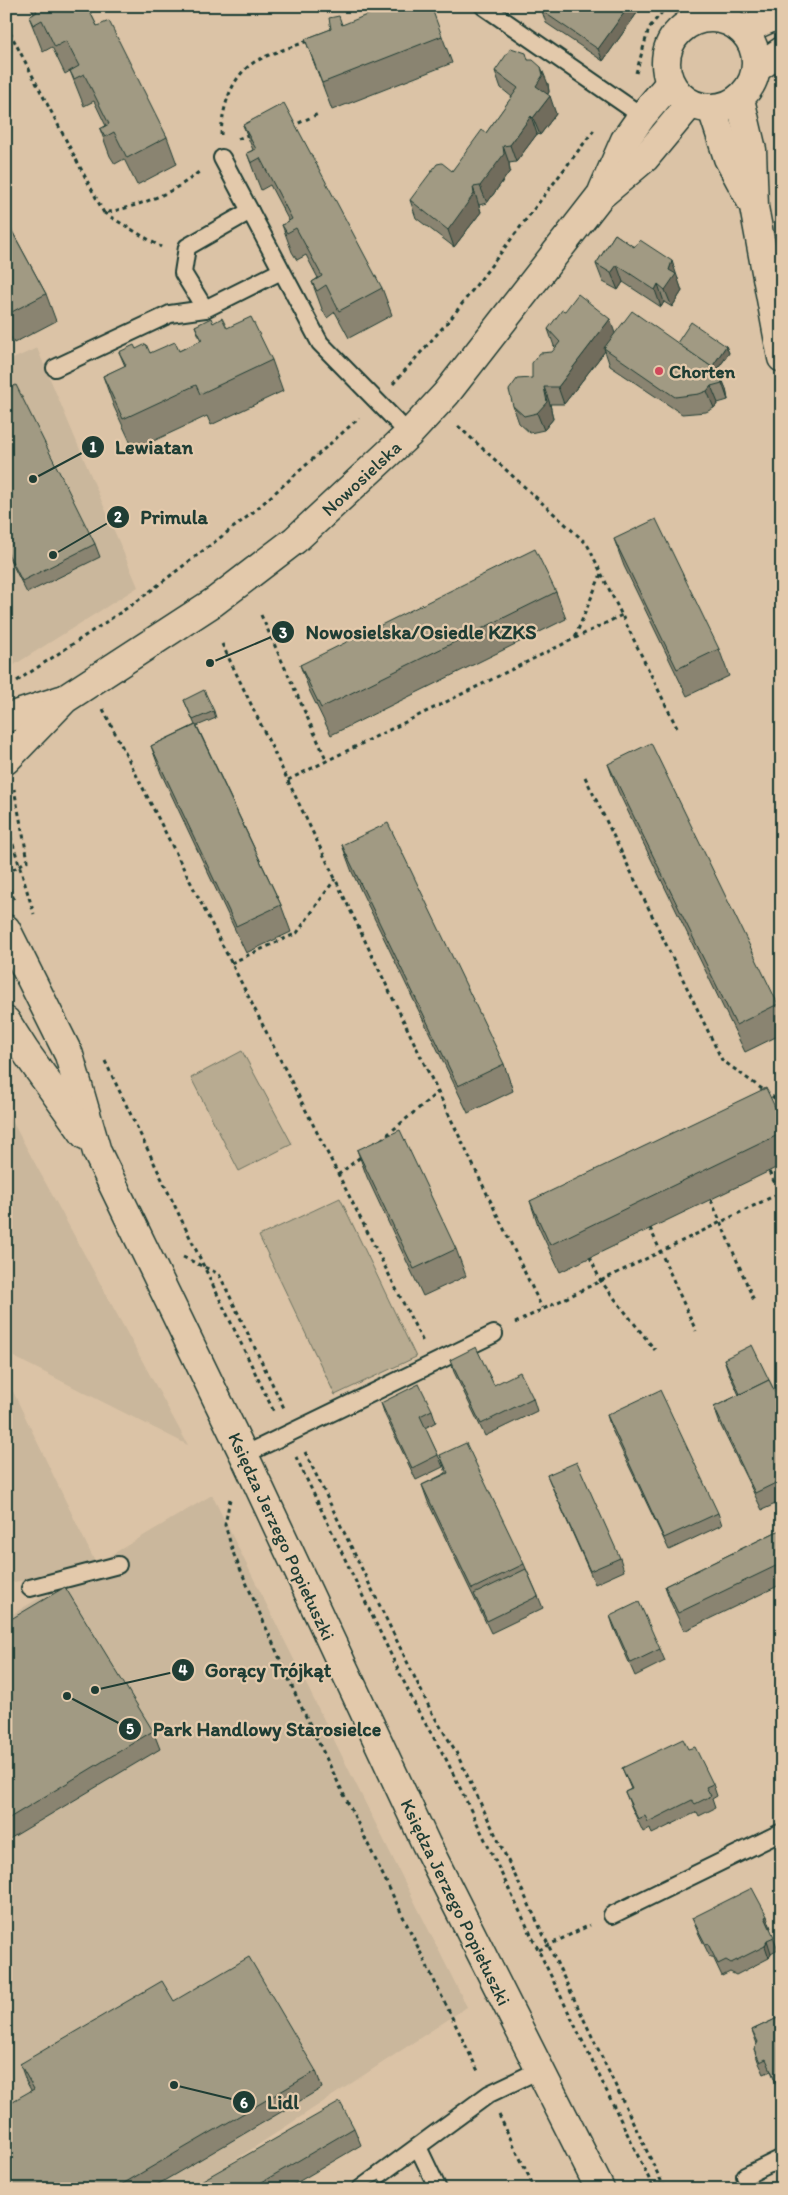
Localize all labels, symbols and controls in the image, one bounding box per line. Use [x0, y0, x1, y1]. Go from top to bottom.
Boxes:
place label: Chorten [669, 360, 735, 383]
marker: Chorten [653, 365, 665, 377]
callout: Lewiatan [80, 429, 203, 464]
text: Lewiatan [115, 435, 194, 459]
street label: Nowosielska [317, 436, 406, 521]
text: 1 [90, 438, 97, 456]
callout: Primula [105, 499, 218, 534]
text: Primula [140, 505, 208, 529]
text: 2 [114, 508, 122, 526]
callout: Nowosielska/Osiedle KZKS [270, 615, 546, 650]
text: Nowosielska/Osiedle KZKS [306, 620, 536, 644]
text: 3 [279, 624, 287, 642]
street label: Księdza Jerzego Popiełuszki [223, 1429, 340, 1644]
callout: Gorący Trójkąt [170, 1652, 342, 1687]
text: Gorący Trójkąt [205, 1658, 332, 1683]
text: 4 [178, 1661, 188, 1679]
callout: Park Handlowy Starosielce [118, 1711, 391, 1746]
text: Park Handlowy Starosielce [153, 1717, 382, 1742]
text: 5 [126, 1720, 134, 1738]
street label: Księdza Jerzego Popiełuszki [395, 1795, 516, 2009]
callout: Lidl [232, 2085, 309, 2120]
text: Lidl [267, 2090, 299, 2114]
text: 6 [240, 2094, 248, 2112]

